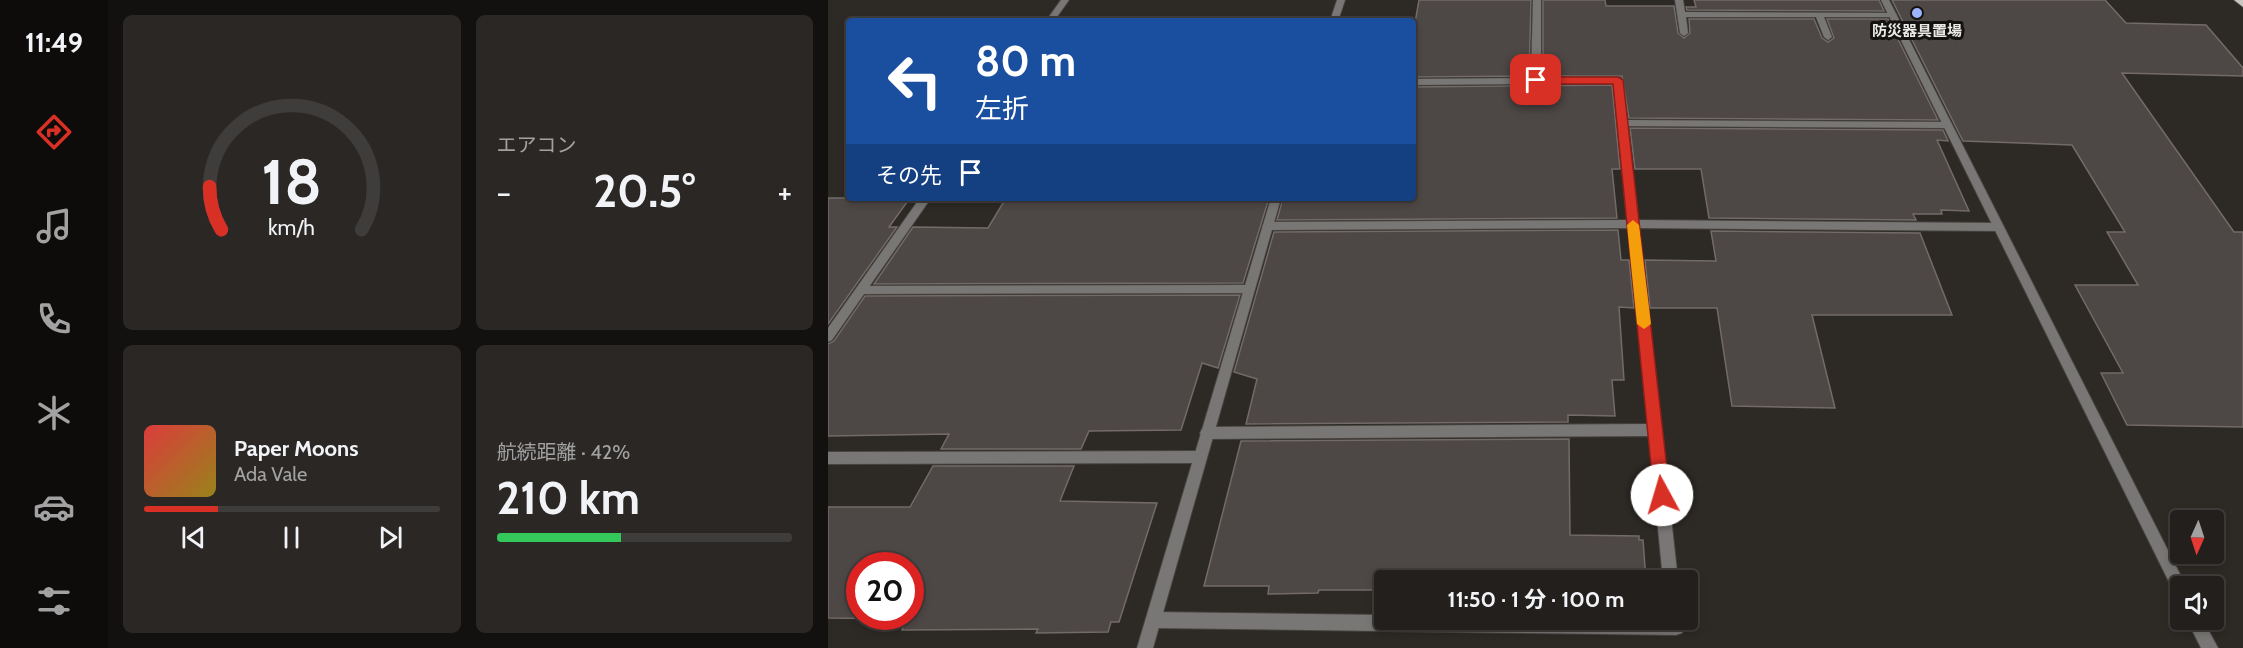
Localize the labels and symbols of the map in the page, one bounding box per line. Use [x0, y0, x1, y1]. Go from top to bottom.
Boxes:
marker: 防災器具置場 [1910, 6, 1924, 20]
place label: 防災器具置場 [1872, 22, 1962, 40]
pin [1510, 54, 1561, 105]
position arrow [1630, 463, 1694, 527]
north arrow [2170, 510, 2224, 564]
speed limit sign: 20 [846, 552, 924, 630]

